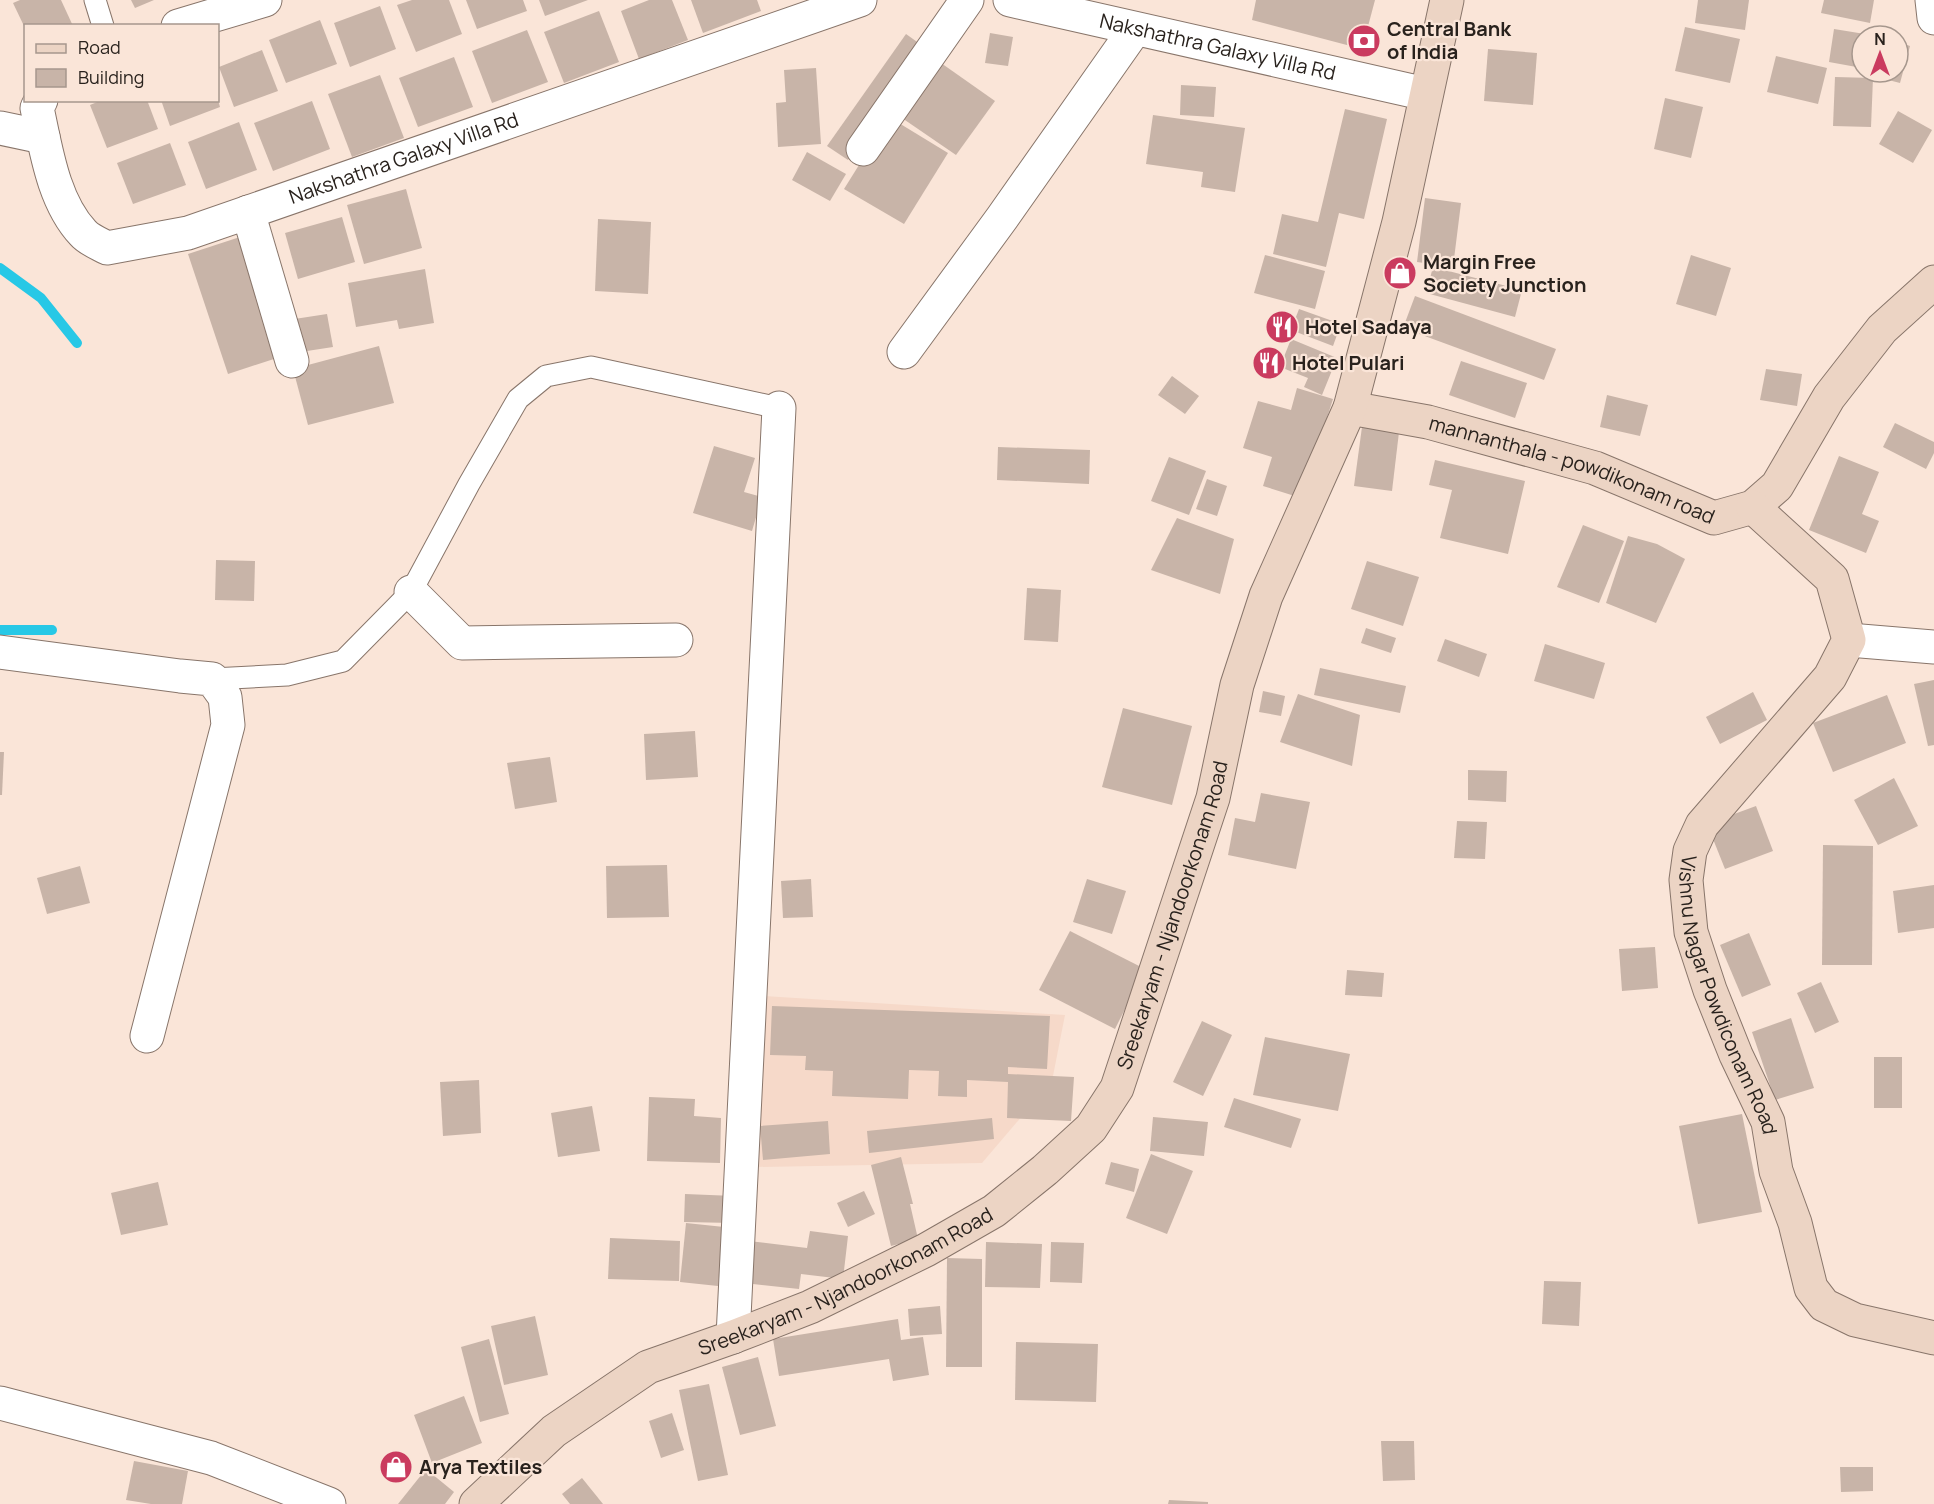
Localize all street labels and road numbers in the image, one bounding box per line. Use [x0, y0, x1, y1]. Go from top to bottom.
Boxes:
street label: Nakshathra Galaxy Villa Rd [1097, 7, 1339, 86]
street label: Nakshathra Galaxy Villa Rd [285, 105, 522, 210]
street label: mannanthala - powdikonam road [1426, 409, 1719, 530]
street label: Sreekaryam - Njandoorkonam Road [1110, 758, 1234, 1073]
street label: Vishnu Nagar Powdiconam Road [1673, 854, 1784, 1136]
street label: Sreekaryam - Njandoorkonam Road [694, 1201, 997, 1361]

